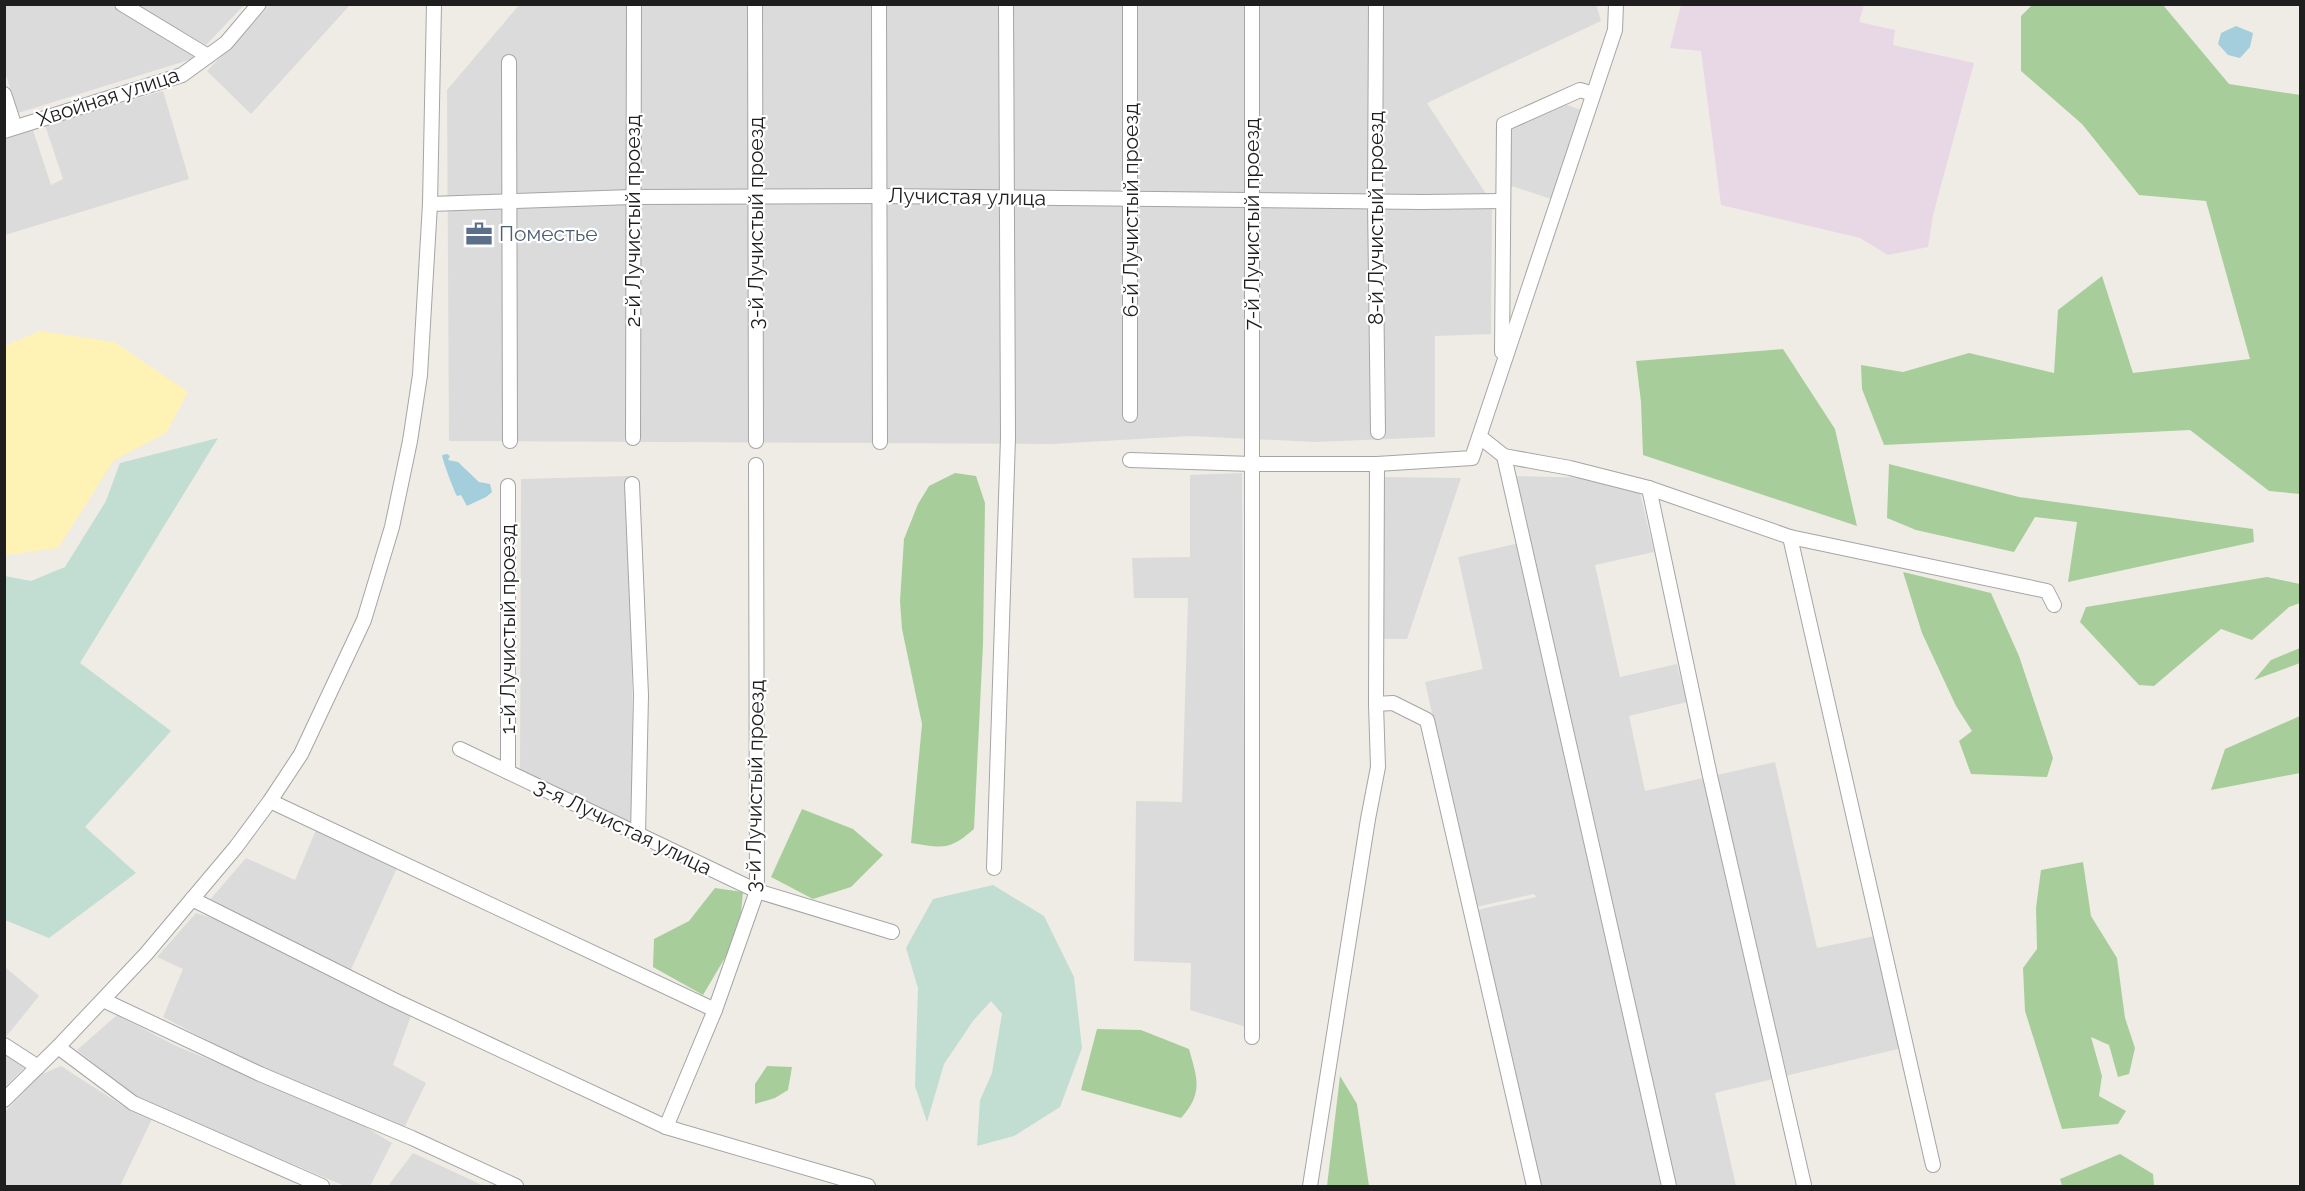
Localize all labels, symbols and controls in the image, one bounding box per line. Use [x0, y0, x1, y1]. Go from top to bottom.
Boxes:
street label: Хвойная улица [33, 62, 182, 131]
street label: 6-й Лучистый проезд [1118, 103, 1143, 317]
street label: 8-й Лучистый проезд [1363, 111, 1388, 325]
street label: 2-й Лучистый проезд [620, 115, 645, 327]
street label: 3-й Лучистый проезд [743, 117, 768, 329]
street label: 7-й Лучистый проезд [1239, 118, 1264, 330]
street label: Лучистая улица [888, 183, 1046, 210]
office icon: Поместье [464, 219, 494, 249]
place label: Поместье [499, 221, 598, 246]
street label: 1-й Лучистый проезд [495, 524, 520, 734]
street label: 3-й Лучистый проезд [740, 679, 769, 893]
street label: 3-я Лучистая улица [530, 773, 716, 880]

